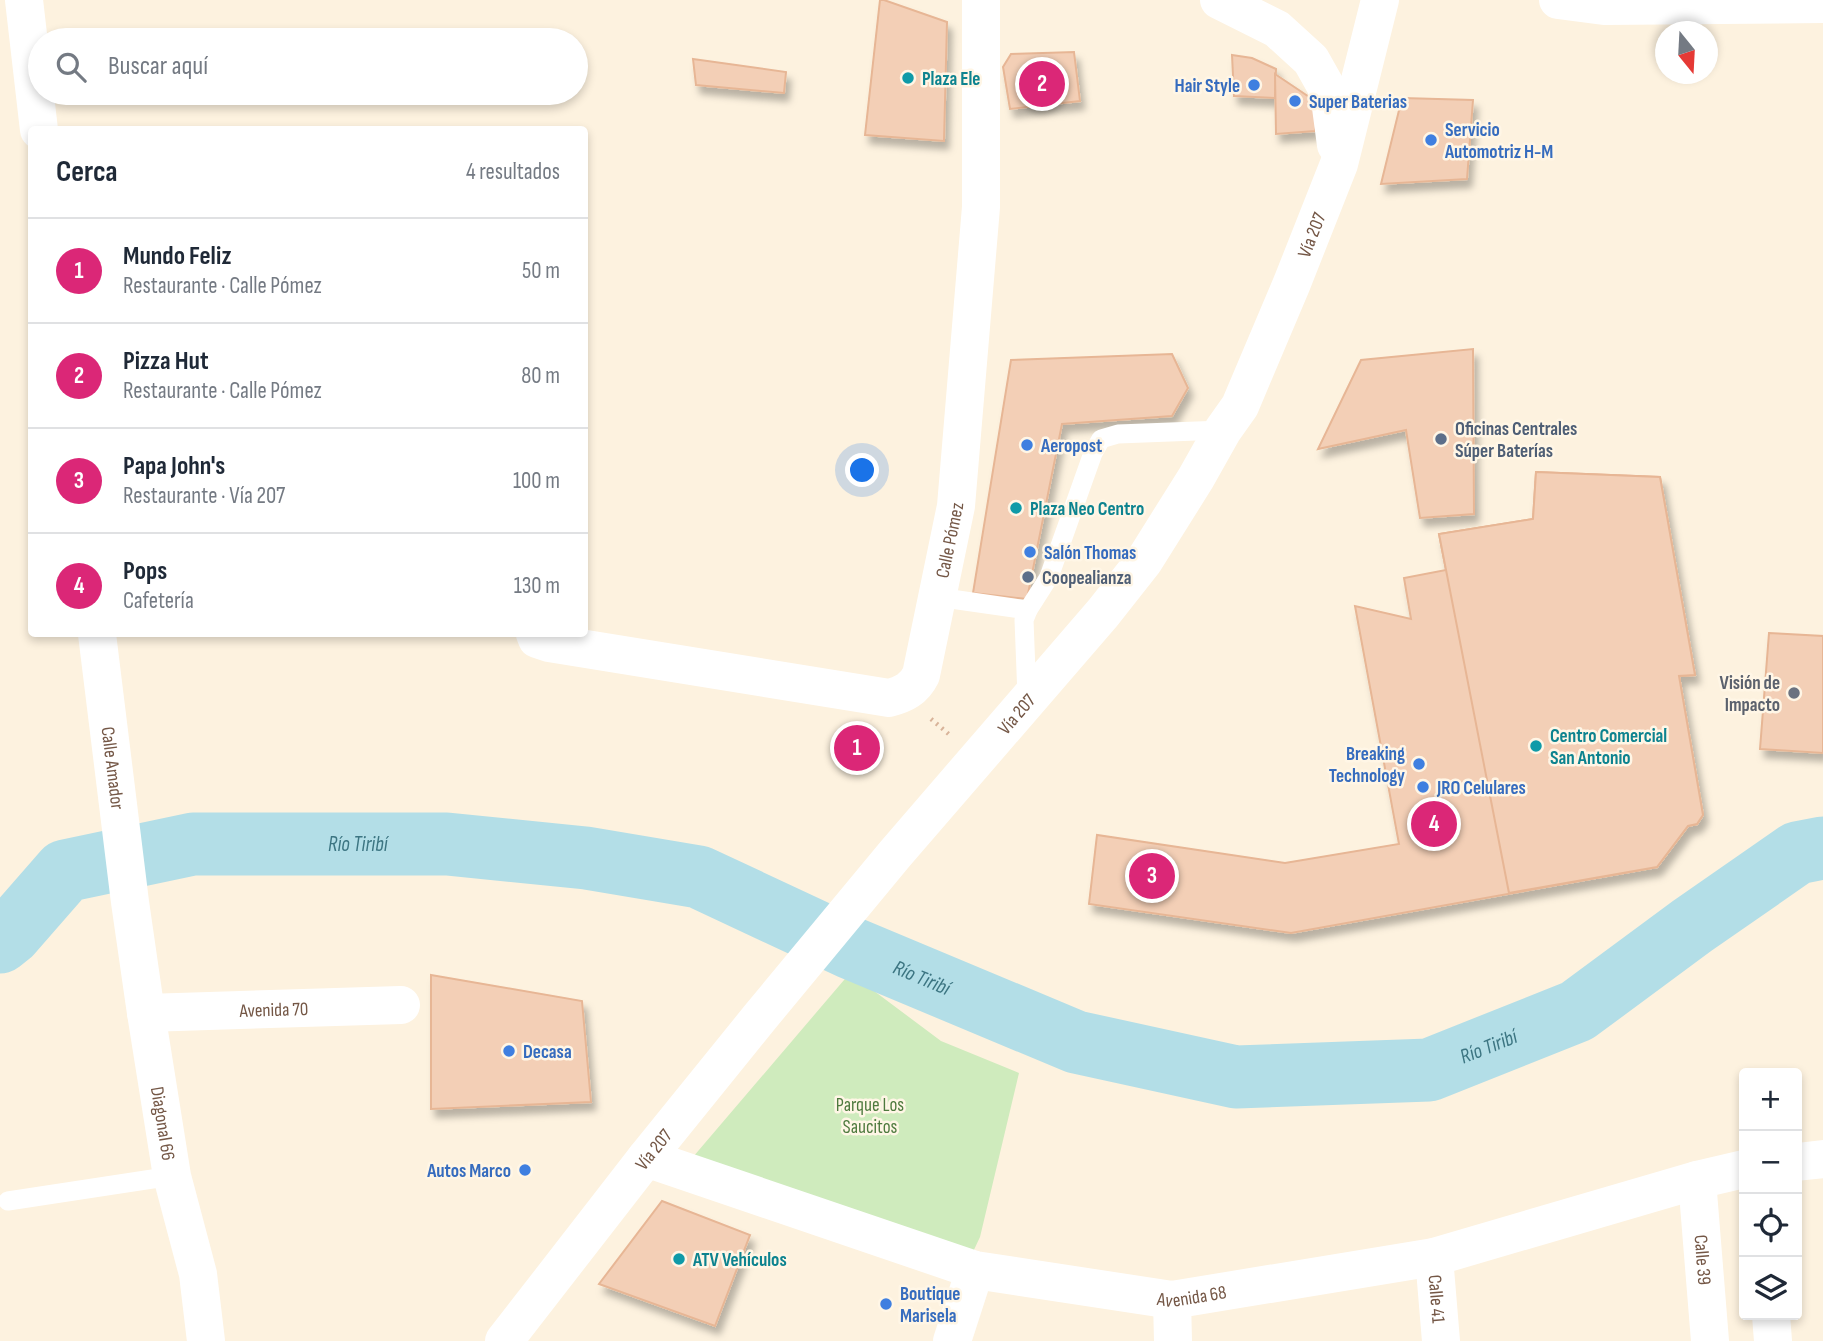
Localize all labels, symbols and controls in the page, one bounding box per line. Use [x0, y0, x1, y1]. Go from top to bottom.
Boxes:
north arrow [1655, 21, 1718, 84]
search box [28, 28, 588, 105]
icon: search [52, 48, 90, 86]
text: Buscar aquí [108, 51, 208, 82]
pin: 2 [1019, 58, 1065, 110]
place label: Plaza Ele [922, 68, 980, 91]
marker: Plaza Ele [900, 70, 916, 86]
place label: Hair Style [1175, 75, 1240, 98]
marker: Hair Style [1246, 77, 1262, 93]
place label: Super Baterias [1309, 91, 1407, 114]
marker: Super Baterias [1287, 93, 1303, 109]
place label: Servicio Automotriz H-M [1444, 119, 1553, 164]
marker: Servicio Automotriz H-M [1423, 132, 1439, 148]
text: Cerca [56, 154, 118, 190]
text: 4 resultados [466, 158, 560, 186]
street label: Vía 207 [1293, 209, 1332, 261]
text: Mundo Feliz [123, 241, 231, 272]
text: 1 [74, 257, 84, 285]
text: 50 m [522, 257, 560, 285]
text: Restaurante · Calle Pómez [123, 272, 322, 300]
text: Pizza Hut [123, 346, 209, 377]
text: 2 [74, 362, 84, 390]
text: 80 m [521, 362, 560, 390]
text: Restaurante · Calle Pómez [123, 377, 322, 405]
place label: Oficinas Centrales Súper Baterías [1455, 418, 1577, 463]
marker: Oficinas Centrales Súper Baterías [1433, 431, 1449, 447]
place label: Aeropost [1040, 435, 1102, 458]
marker: Aeropost [1019, 437, 1035, 453]
text: Papa John's [123, 451, 225, 482]
your location [845, 453, 879, 487]
text: 3 [74, 467, 84, 495]
text: 100 m [513, 467, 560, 495]
text: Restaurante · Vía 207 [123, 482, 285, 510]
place label: Plaza Neo Centro [1030, 498, 1144, 521]
marker: Plaza Neo Centro [1008, 500, 1024, 516]
street label: Calle Pómez [931, 502, 969, 580]
place label: Salón Thomas [1044, 542, 1136, 565]
marker: Salón Thomas [1022, 544, 1038, 560]
text: Pops [123, 556, 167, 587]
place label: Coopealianza [1042, 567, 1132, 590]
marker: Coopealianza [1020, 569, 1036, 585]
text: 4 [74, 572, 84, 600]
text: 130 m [514, 572, 560, 600]
text: Cafetería [123, 587, 194, 615]
place label: Visión de Impacto [1720, 672, 1780, 717]
marker: Visión de Impacto [1786, 685, 1802, 701]
street label: Vía 207 [993, 689, 1041, 740]
pin: 1 [834, 722, 880, 774]
street label: Calle Amador [96, 725, 129, 811]
place label: Centro Comercial San Antonio [1550, 725, 1667, 770]
marker: Centro Comercial San Antonio [1528, 738, 1544, 754]
place label: Breaking Technology [1329, 743, 1405, 788]
marker: Breaking Technology [1411, 756, 1427, 772]
place label: JRO Celulares [1436, 777, 1526, 800]
marker: JRO Celulares [1415, 779, 1431, 795]
pin: 4 [1411, 798, 1457, 850]
water label: Río Tiribí [328, 832, 390, 857]
pin: 3 [1129, 850, 1175, 902]
water label: Río Tiribí [889, 955, 956, 1002]
street label: Avenida 70 [238, 998, 309, 1023]
water label: Río Tiribí [1456, 1023, 1523, 1069]
place label: Decasa [523, 1041, 572, 1064]
marker: Decasa [501, 1043, 517, 1059]
map controls [1739, 1068, 1802, 1320]
button: + [1739, 1068, 1802, 1131]
street label: Diagonal 66 [145, 1085, 179, 1162]
park label: Parque Los Saucitos [836, 1094, 904, 1139]
street label: Vía 207 [631, 1125, 678, 1175]
button: − [1739, 1131, 1802, 1194]
place label: Autos Marco [426, 1160, 511, 1183]
marker: Autos Marco [517, 1162, 533, 1178]
button: locate [1739, 1194, 1802, 1257]
street label: Calle 39 [1688, 1234, 1715, 1286]
place label: ATV Vehículos [692, 1249, 787, 1272]
marker: ATV Vehículos [671, 1251, 687, 1267]
button: layers [1739, 1257, 1802, 1320]
street label: Calle 41 [1423, 1274, 1450, 1325]
street label: Avenida 68 [1155, 1281, 1228, 1313]
place label: Boutique Marisela [900, 1283, 960, 1328]
marker: Boutique Marisela [878, 1296, 894, 1312]

